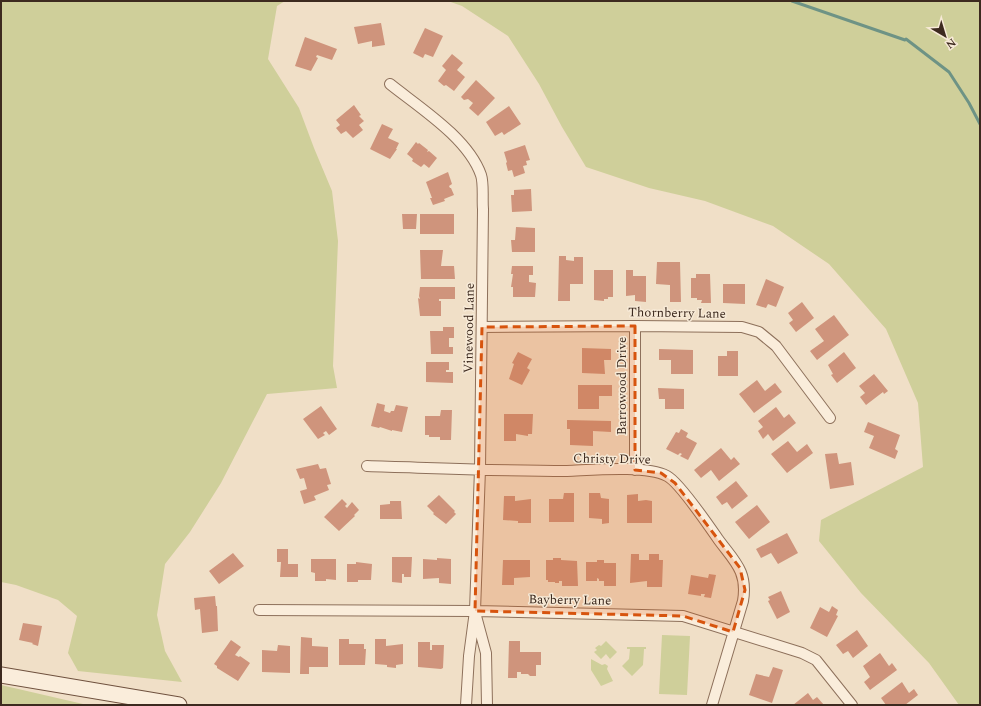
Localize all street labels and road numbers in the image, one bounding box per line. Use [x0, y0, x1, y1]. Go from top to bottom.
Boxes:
street label: Vinewood Lane [458, 283, 480, 373]
street label: Thornberry Lane [628, 302, 726, 324]
street label: Barrowood Drive [612, 337, 632, 435]
street label: Christy Drive [573, 448, 651, 470]
street label: Bayberry Lane [528, 589, 612, 611]

